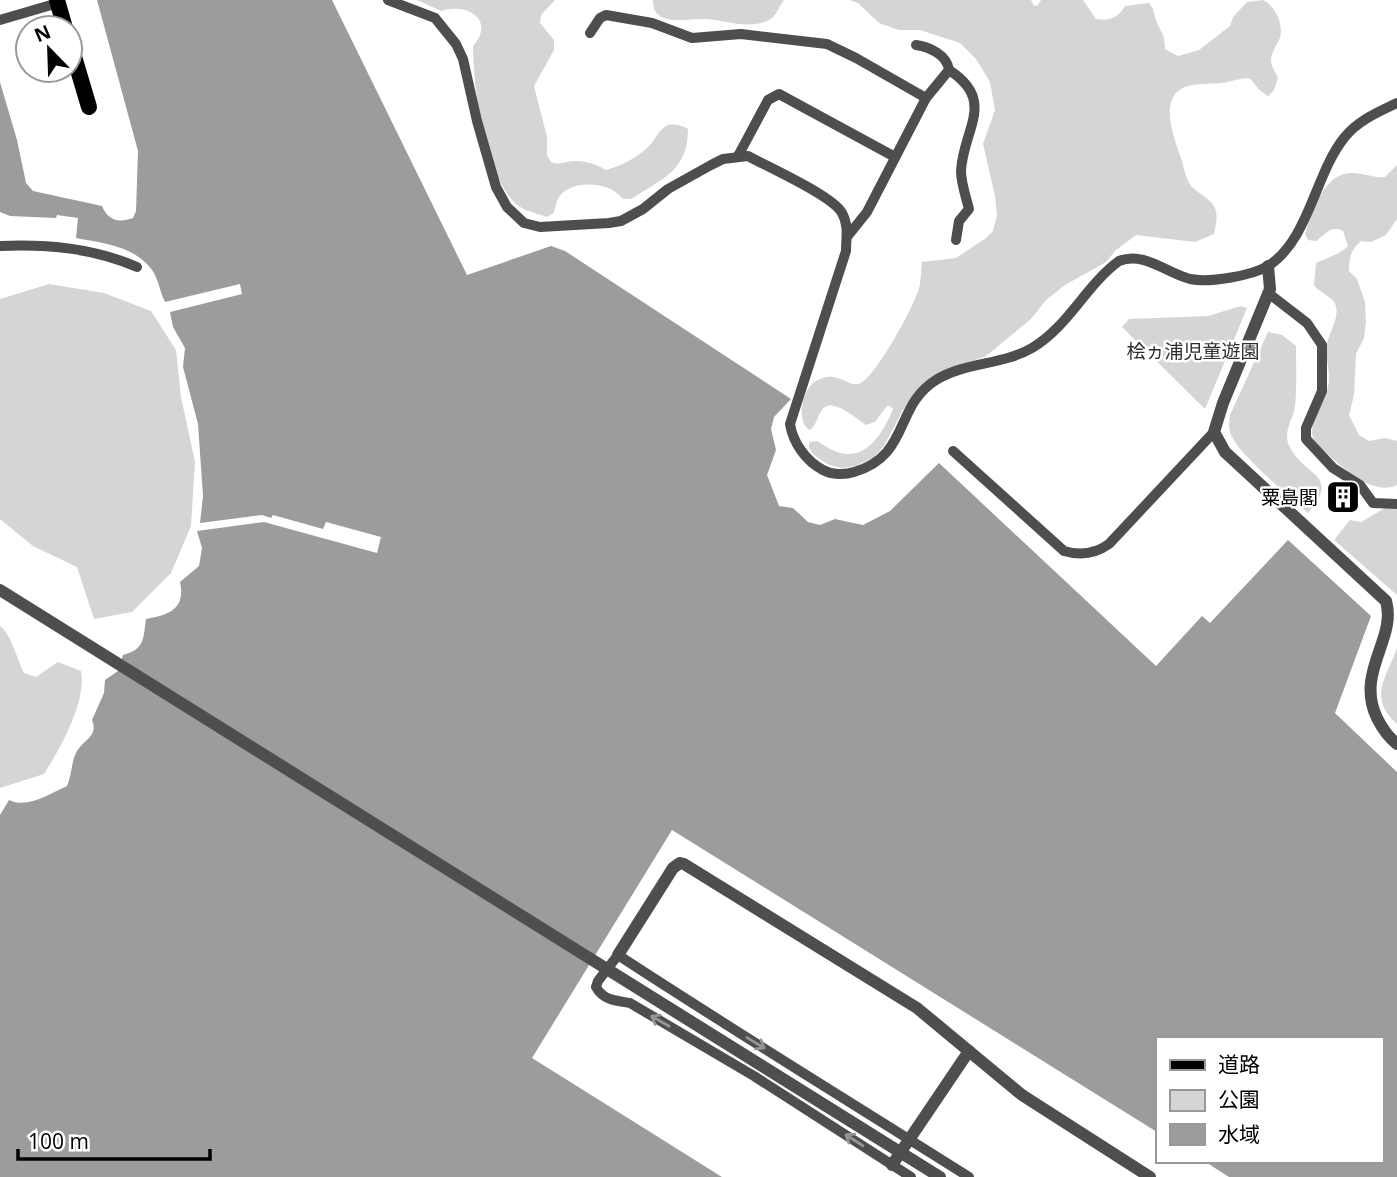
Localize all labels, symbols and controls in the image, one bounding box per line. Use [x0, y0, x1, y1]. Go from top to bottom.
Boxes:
north arrow [14, 14, 84, 84]
text: N [30, 18, 55, 48]
park label: 桧ヵ浦児童遊園 [1126, 338, 1260, 364]
building icon: 粟島閣 [1324, 478, 1362, 516]
place label: 粟島閣 [1261, 484, 1318, 510]
one-way arrow [650, 1014, 671, 1027]
one-way arrow [745, 1036, 765, 1050]
legend [1156, 1037, 1383, 1163]
text: 道路 [1218, 1050, 1260, 1078]
text: 公園 [1218, 1085, 1260, 1113]
scale bar [18, 1118, 210, 1162]
text: 水域 [1218, 1120, 1260, 1148]
text: 100 m [28, 1127, 89, 1155]
one-way arrow [844, 1133, 864, 1147]

